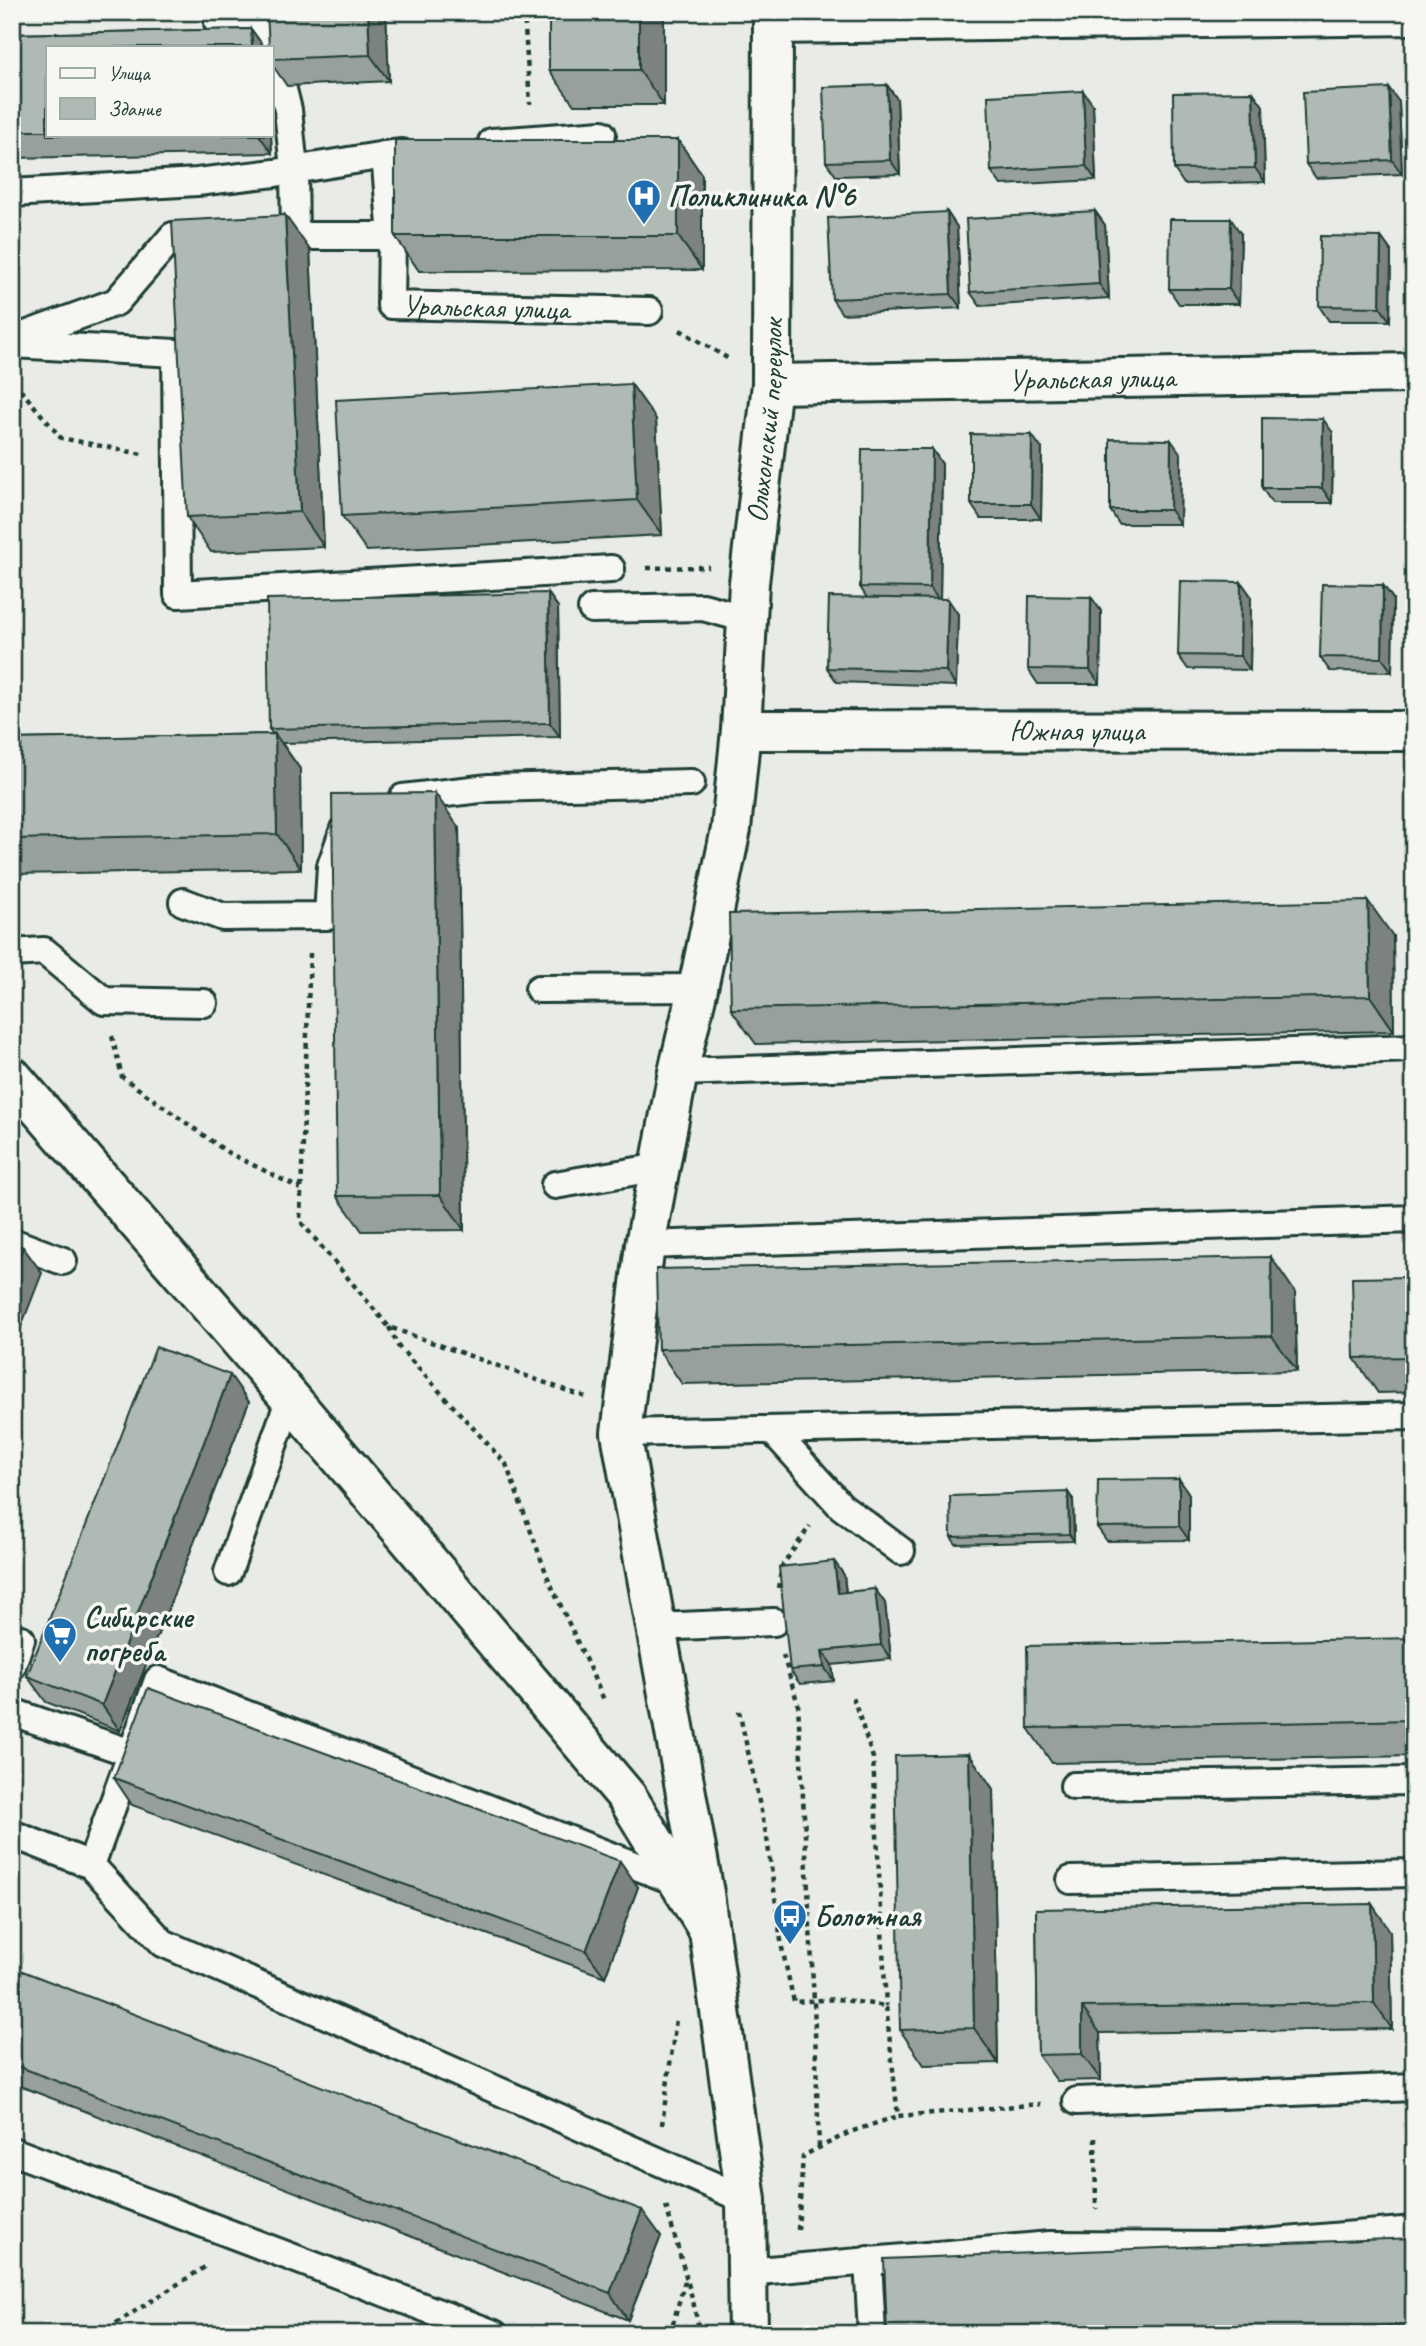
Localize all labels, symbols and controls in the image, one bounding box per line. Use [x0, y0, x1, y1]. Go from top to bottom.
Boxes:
legend [46, 46, 273, 136]
text: Улица [108, 60, 151, 86]
text: Здание [108, 96, 162, 122]
hospital icon: Поликлиника N°6 [625, 177, 663, 226]
place label: Поликлиника N°6 [668, 177, 857, 215]
street label: Уральская улица [402, 286, 573, 328]
street label: Ольхонский переулок [737, 316, 792, 525]
street label: Уральская улица [1008, 358, 1178, 399]
street label: Южная улица [1010, 711, 1146, 750]
place label: Сибирские погреба [84, 1598, 195, 1670]
supermarket icon: Сибирские погреба [41, 1615, 79, 1664]
bus stop icon: Болотная [771, 1897, 809, 1946]
place label: Болотная [814, 1897, 922, 1935]

